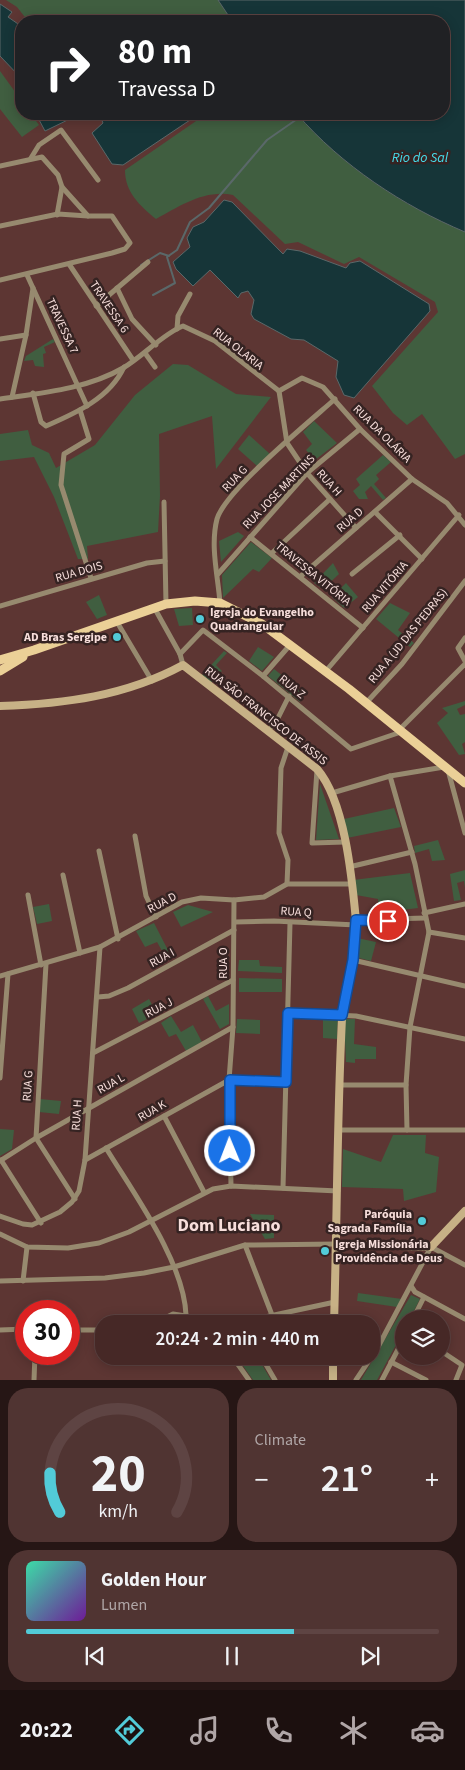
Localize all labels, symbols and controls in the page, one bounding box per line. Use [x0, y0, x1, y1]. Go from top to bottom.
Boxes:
text: 80 m [118, 27, 192, 77]
icon: right [35, 35, 100, 100]
text: Travessa D [118, 73, 216, 105]
water label: Rio do Sal [392, 148, 449, 168]
street label: TRAVESSA 6 [85, 278, 133, 336]
street label: TRAVESSA 7 [42, 295, 82, 357]
street label: RUA OLARIA [209, 324, 267, 375]
street label: RUA DA OLÁRIA [349, 401, 415, 467]
street label: RUA JOSE MARTINS [239, 451, 319, 533]
street label: RUA G [218, 462, 252, 496]
street label: RUA H [312, 466, 346, 500]
street label: RUA D [333, 504, 367, 536]
street label: TRAVESSA VITÓRIA [271, 538, 355, 610]
street label: RUA DOIS [53, 557, 105, 587]
street label: RUA VITÓRIA [358, 557, 412, 616]
street label: RUA A (JD DAS PEDRAS) [364, 585, 452, 687]
place label: Igreja do Evangelho Quadrangular [210, 604, 314, 635]
marker: Igreja do Evangelho Quadrangular [194, 613, 206, 625]
place label: AD Bras Sergipe [23, 629, 107, 646]
marker: AD Bras Sergipe [111, 631, 123, 643]
street label: RUA SÃO FRANCISCO DE ASSIS [201, 663, 331, 769]
street label: RUA Z [275, 671, 309, 703]
street label: RUA D [144, 888, 180, 918]
pin [367, 900, 409, 942]
street label: RUA Q [280, 902, 312, 922]
icon: arrive [374, 907, 402, 935]
street label: RUA I [146, 944, 178, 972]
street label: RUA O [215, 947, 232, 979]
street label: RUA J [142, 994, 176, 1022]
street label: RUA L [94, 1069, 128, 1098]
street label: RUA G [18, 1070, 38, 1102]
street label: RUA K [135, 1096, 169, 1126]
street label: RUA H [67, 1099, 87, 1131]
position arrow [203, 1124, 255, 1176]
place label: Paróquia Sagrada Família [327, 1206, 412, 1237]
district label: Dom Luciano [178, 1213, 280, 1238]
marker: Paróquia Sagrada Família [416, 1215, 428, 1227]
place label: Igreja Missionária Providência de Deus [335, 1236, 442, 1267]
marker: Igreja Missionária Providência de Deus [319, 1245, 331, 1257]
speed limit sign: 30 [15, 1300, 80, 1365]
map controls [395, 1310, 450, 1365]
button: layers [395, 1310, 450, 1365]
text: 20:24 · 2 min · 440 m [155, 1326, 320, 1353]
text: Climate [255, 1429, 306, 1451]
text: 20 [91, 1438, 146, 1512]
text: 21° [321, 1452, 373, 1506]
text: − [255, 1460, 268, 1500]
text: + [425, 1460, 439, 1500]
text: km/h [98, 1499, 138, 1524]
text: Golden Hour [101, 1567, 206, 1594]
text: Lumen [101, 1594, 147, 1616]
icon: previous [81, 1642, 109, 1670]
icon: pause [218, 1642, 246, 1670]
icon: next [356, 1642, 384, 1670]
icon: directions [112, 1713, 147, 1748]
icon: music [187, 1713, 222, 1748]
icon: phone [261, 1713, 296, 1748]
icon: climate [336, 1713, 371, 1748]
icon: car [410, 1713, 445, 1748]
text: 20:22 [20, 1714, 73, 1746]

